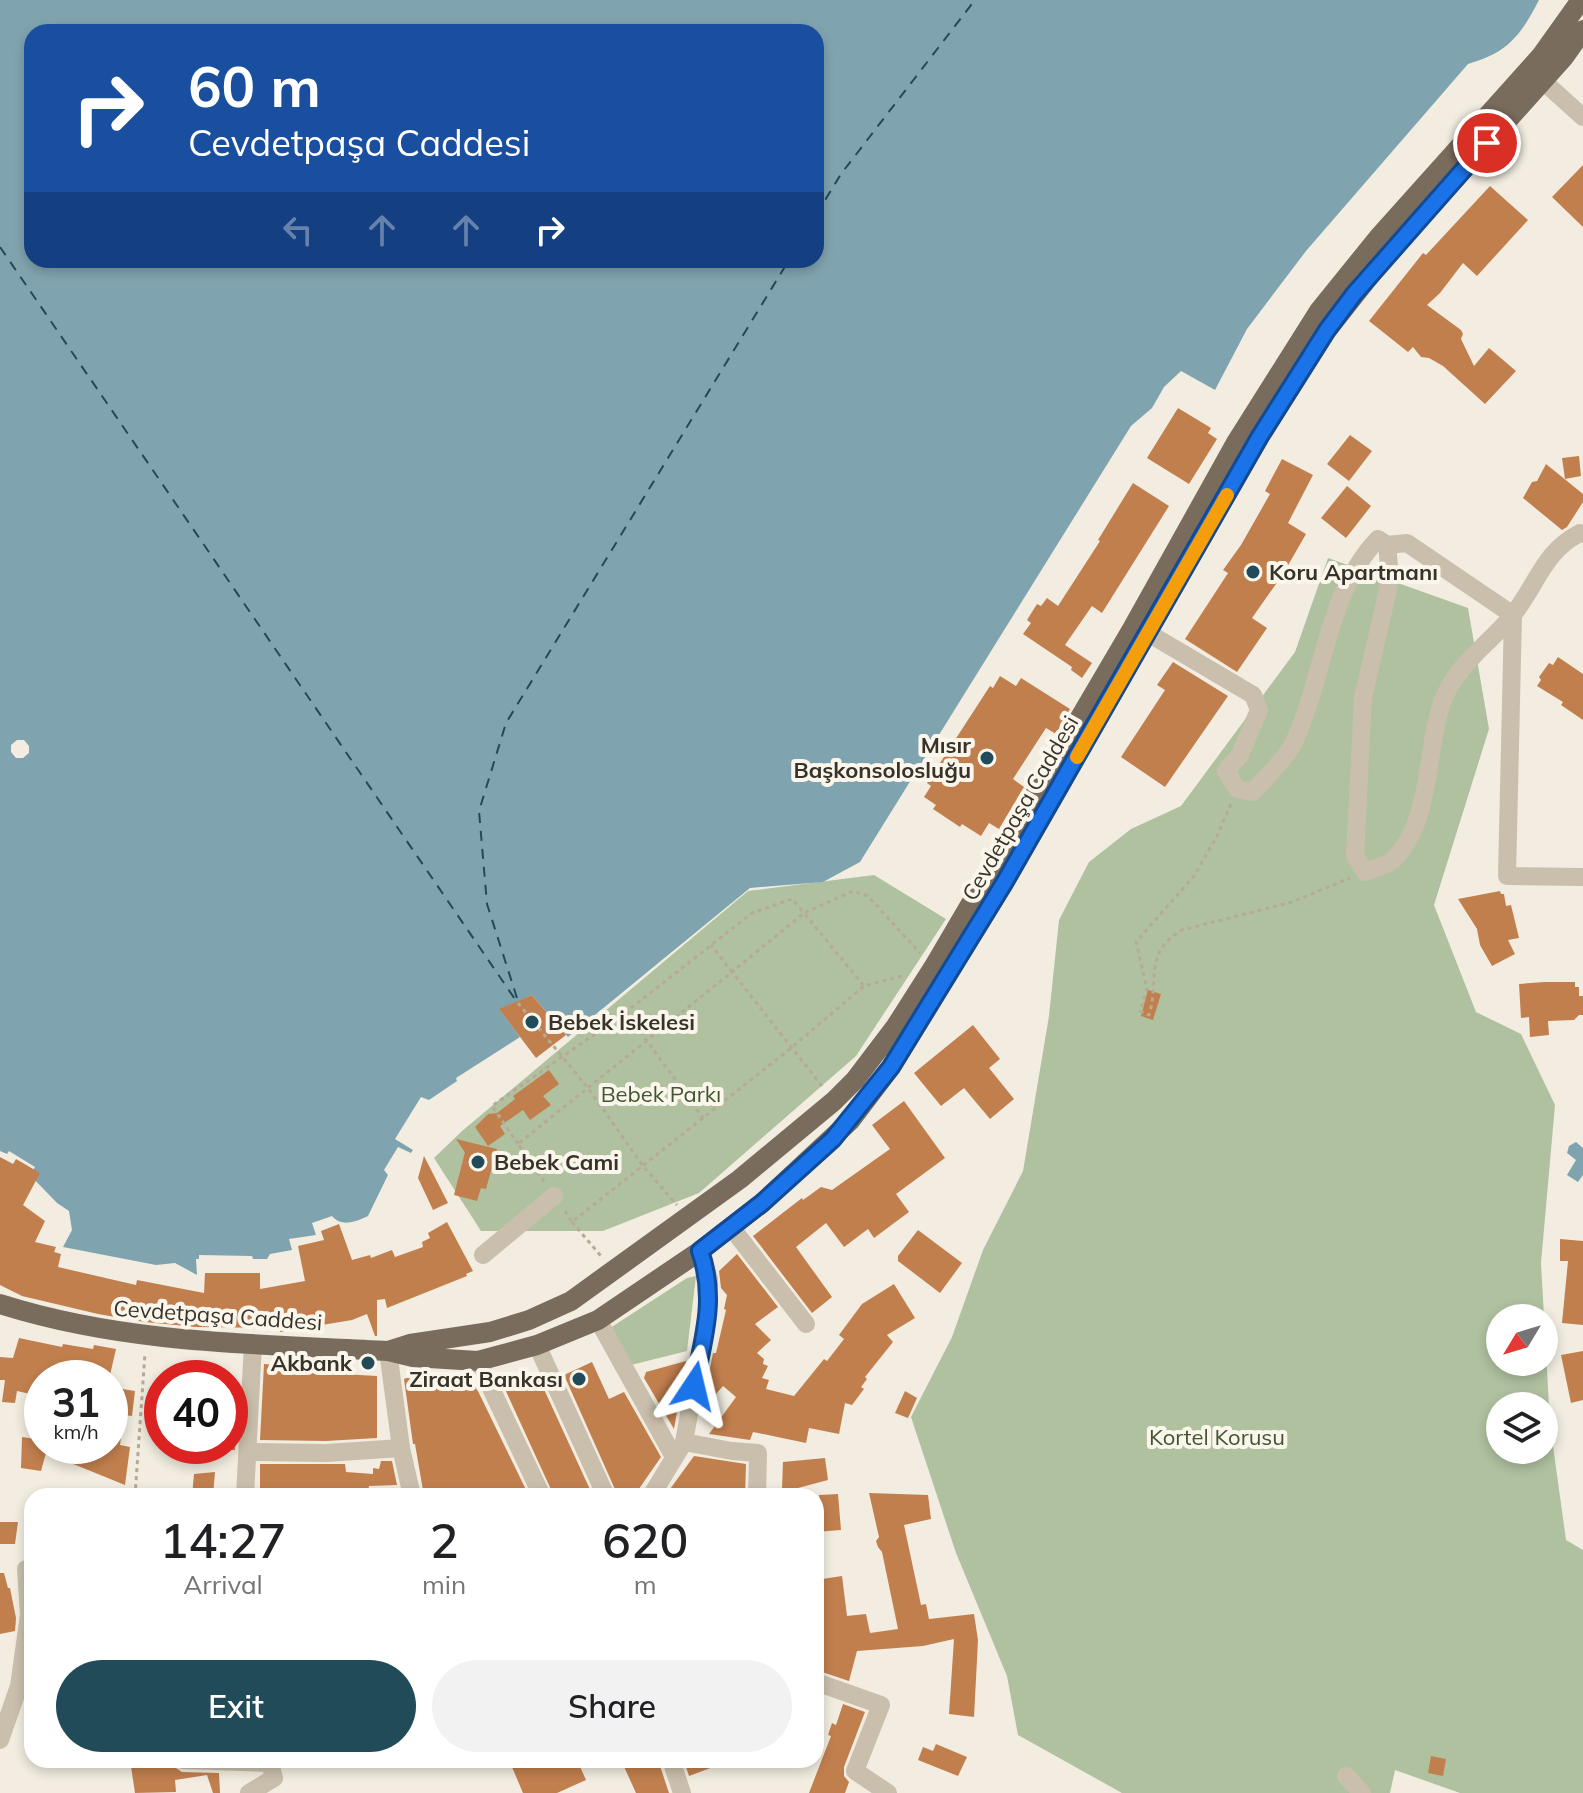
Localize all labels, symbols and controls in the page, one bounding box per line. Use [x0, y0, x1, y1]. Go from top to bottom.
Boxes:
text: 60 m [188, 51, 321, 121]
icon: right [56, 56, 160, 160]
pin [1453, 109, 1521, 177]
text: Cevdetpaşa Caddesi [188, 120, 530, 165]
icon: arrive [1465, 121, 1509, 165]
icon: left [276, 208, 320, 252]
icon: ahead [360, 208, 404, 252]
icon: ahead [444, 208, 488, 252]
icon: right [528, 208, 572, 252]
place label: Koru Apartmanı [1269, 558, 1438, 586]
marker: Koru Apartmanı [1244, 563, 1262, 581]
street label: Cevdetpaşa Caddesi [956, 710, 1084, 906]
place label: Mısır Başkonsolosluğu [793, 731, 971, 784]
marker: Mısır Başkonsolosluğu [978, 749, 996, 767]
place label: Bebek İskelesi [548, 1008, 695, 1036]
marker: Bebek İskelesi [523, 1013, 541, 1031]
park label: Bebek Parkı [601, 1080, 721, 1108]
place label: Bebek Cami [494, 1148, 619, 1176]
marker: Bebek Cami [469, 1153, 487, 1171]
street label: Cevdetpaşa Caddesi [113, 1294, 323, 1336]
north arrow [1486, 1304, 1558, 1376]
map controls [1486, 1304, 1558, 1464]
position arrow [652, 1344, 736, 1428]
place label: Akbank [271, 1349, 353, 1377]
marker: Akbank [359, 1354, 377, 1372]
speed limit sign: 40 [144, 1360, 248, 1464]
place label: Ziraat Bankası [409, 1365, 563, 1393]
marker: Ziraat Bankası [570, 1370, 588, 1388]
text: 31 [52, 1377, 100, 1427]
button: layers [1486, 1392, 1558, 1464]
text: km/h [53, 1419, 99, 1444]
park label: Kortel Korusu [1149, 1423, 1285, 1451]
text: 14:27 [160, 1510, 286, 1570]
text: 2 [430, 1510, 458, 1570]
text: 620 [602, 1510, 688, 1570]
text: Arrival [183, 1568, 263, 1601]
text: min [422, 1568, 466, 1601]
text: m [634, 1568, 657, 1601]
button: Exit [56, 1660, 416, 1752]
button: Share [432, 1660, 792, 1752]

